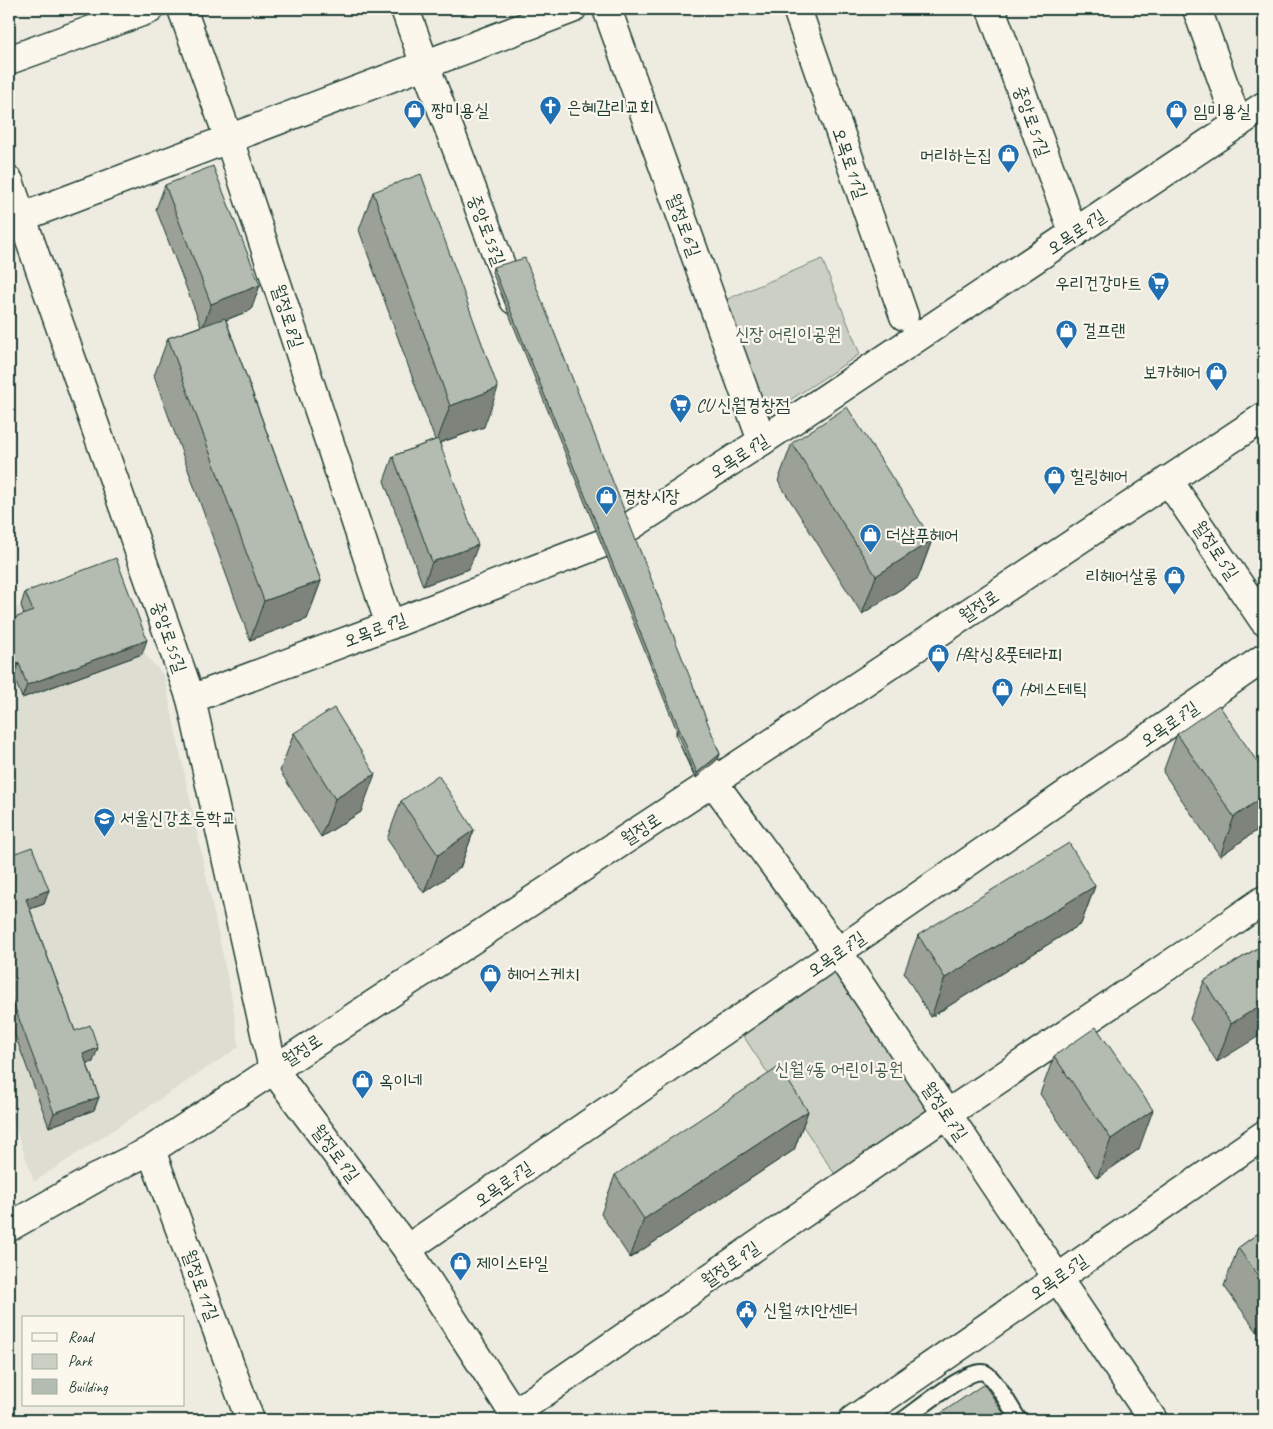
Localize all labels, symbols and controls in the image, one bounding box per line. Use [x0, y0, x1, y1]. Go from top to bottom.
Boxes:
street label: 중앙로51길 [1009, 82, 1055, 160]
church icon: 은혜감리교회 [539, 95, 563, 126]
place label: 은혜감리교회 [567, 96, 654, 118]
shop icon: 짱미용실 [403, 98, 427, 129]
place label: 짱미용실 [431, 99, 489, 121]
shop icon: 임미용실 [1165, 99, 1189, 130]
place label: 임미용실 [1193, 100, 1251, 122]
street label: 오목로11길 [828, 124, 873, 202]
shop icon: 머리하는집 [996, 143, 1020, 174]
place label: 머리하는집 [920, 144, 992, 166]
street label: 월정로6길 [662, 190, 706, 260]
street label: 중앙로53길 [463, 191, 511, 269]
street label: 오목로9길 [1042, 204, 1110, 260]
supermarket icon: 우리건강마트 [1146, 271, 1170, 302]
place label: 우리건강마트 [1055, 272, 1142, 294]
street label: 월정로8길 [267, 281, 309, 351]
shop icon: 걸프랜 [1054, 318, 1078, 349]
place label: 걸프랜 [1082, 319, 1125, 341]
park label: 신장 어린이공원 [735, 323, 841, 345]
shop icon: 보카헤어 [1205, 360, 1229, 391]
place label: 보카헤어 [1143, 361, 1201, 383]
supermarket icon: CU 신월경창점 [668, 393, 692, 424]
place label: CU 신월경창점 [696, 394, 790, 416]
street label: 오목로9길 [705, 429, 773, 483]
shop icon: 힐링헤어 [1042, 464, 1066, 495]
place label: 힐링헤어 [1070, 465, 1128, 487]
shop icon: 경창시장 [594, 484, 618, 515]
place label: 경창시장 [622, 485, 680, 507]
street label: 월정로5길 [1188, 516, 1244, 584]
shop icon: 더샴푸헤어 [858, 523, 882, 554]
place label: 더샴푸헤어 [886, 524, 958, 546]
shop icon: 리헤어살롱 [1162, 564, 1186, 595]
place label: 리헤어살롱 [1086, 565, 1158, 587]
street label: 월정로 [955, 585, 1003, 627]
street label: 중앙로55길 [147, 598, 192, 676]
street label: 오목로9길 [340, 608, 410, 652]
shop icon: H왁싱&풋테라피 [927, 642, 951, 673]
place label: H왁싱&풋테라피 [955, 643, 1062, 665]
shop icon: H에스테틱 [991, 677, 1015, 708]
place label: H에스테틱 [1019, 678, 1087, 700]
street label: 오목로7길 [1136, 696, 1203, 752]
school or university icon: 서울신강초등학교 [92, 806, 116, 837]
place label: 서울신강초등학교 [120, 807, 236, 829]
street label: 월정로 [617, 808, 665, 850]
street label: 오목로7길 [803, 926, 870, 982]
shop icon: 헤어스케치 [479, 962, 503, 993]
place label: 헤어스케치 [507, 963, 579, 985]
street label: 월정로 [278, 1029, 326, 1071]
park label: 신월4동 어린이공원 [775, 1058, 903, 1080]
shop icon: 옥이네 [351, 1069, 375, 1100]
place label: 옥이네 [379, 1070, 422, 1092]
street label: 월정로7길 [917, 1077, 973, 1145]
street label: 월정로9길 [307, 1120, 365, 1186]
street label: 오목로7길 [470, 1156, 537, 1212]
street label: 월정로9길 [697, 1236, 764, 1292]
street label: 월정로11길 [178, 1246, 224, 1324]
street label: 오목로5길 [1025, 1249, 1092, 1305]
shop icon: 제이스타일 [448, 1251, 472, 1282]
place label: 제이스타일 [476, 1252, 549, 1274]
public building icon: 신월4치안센터 [735, 1298, 759, 1329]
place label: 신월4치안센터 [763, 1299, 858, 1321]
legend [22, 1316, 185, 1406]
text: Road [68, 1328, 95, 1347]
text: Park [68, 1352, 93, 1371]
text: Building [68, 1378, 108, 1397]

